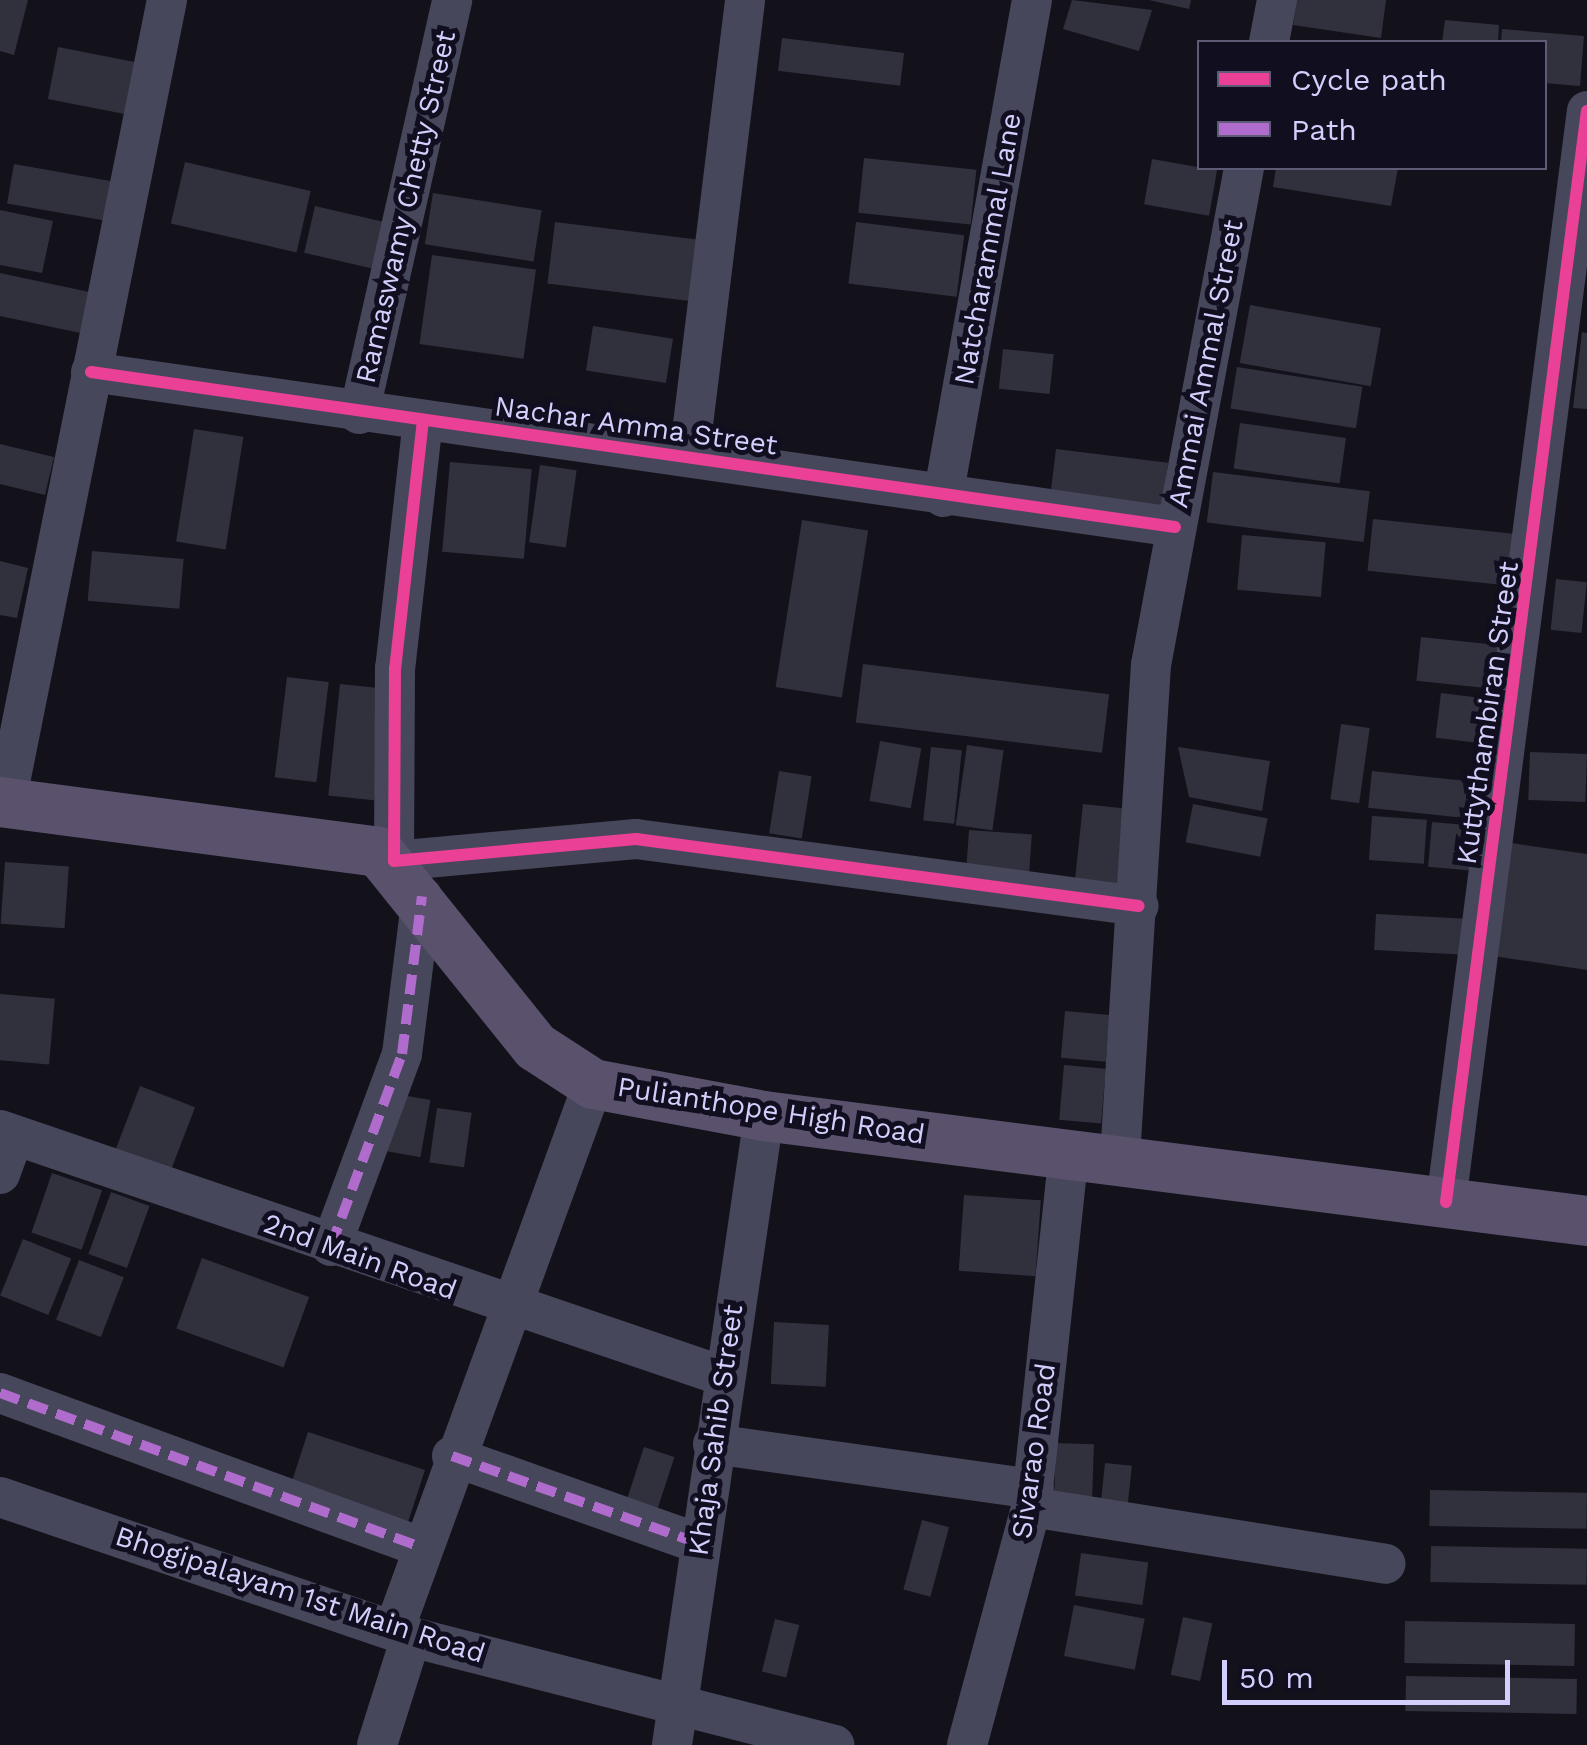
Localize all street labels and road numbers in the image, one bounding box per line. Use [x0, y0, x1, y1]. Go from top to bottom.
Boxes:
street label: Ramaswamy Chetty Street [349, 27, 463, 387]
street label: Natcharammal Lane [947, 110, 1029, 388]
street label: Ammai Ammal Street [1161, 216, 1251, 512]
street label: Nachar Amma Street [491, 389, 781, 463]
street label: Kuttythambiran Street [1450, 559, 1526, 867]
street label: Pulianthope High Road [615, 1070, 927, 1152]
street label: 2nd Main Road [259, 1206, 461, 1308]
street label: Khaja Sahib Street [682, 1302, 750, 1558]
street label: Sivarao Road [1005, 1361, 1063, 1541]
street label: Bhogipalayam 1st Main Road [111, 1519, 489, 1671]

